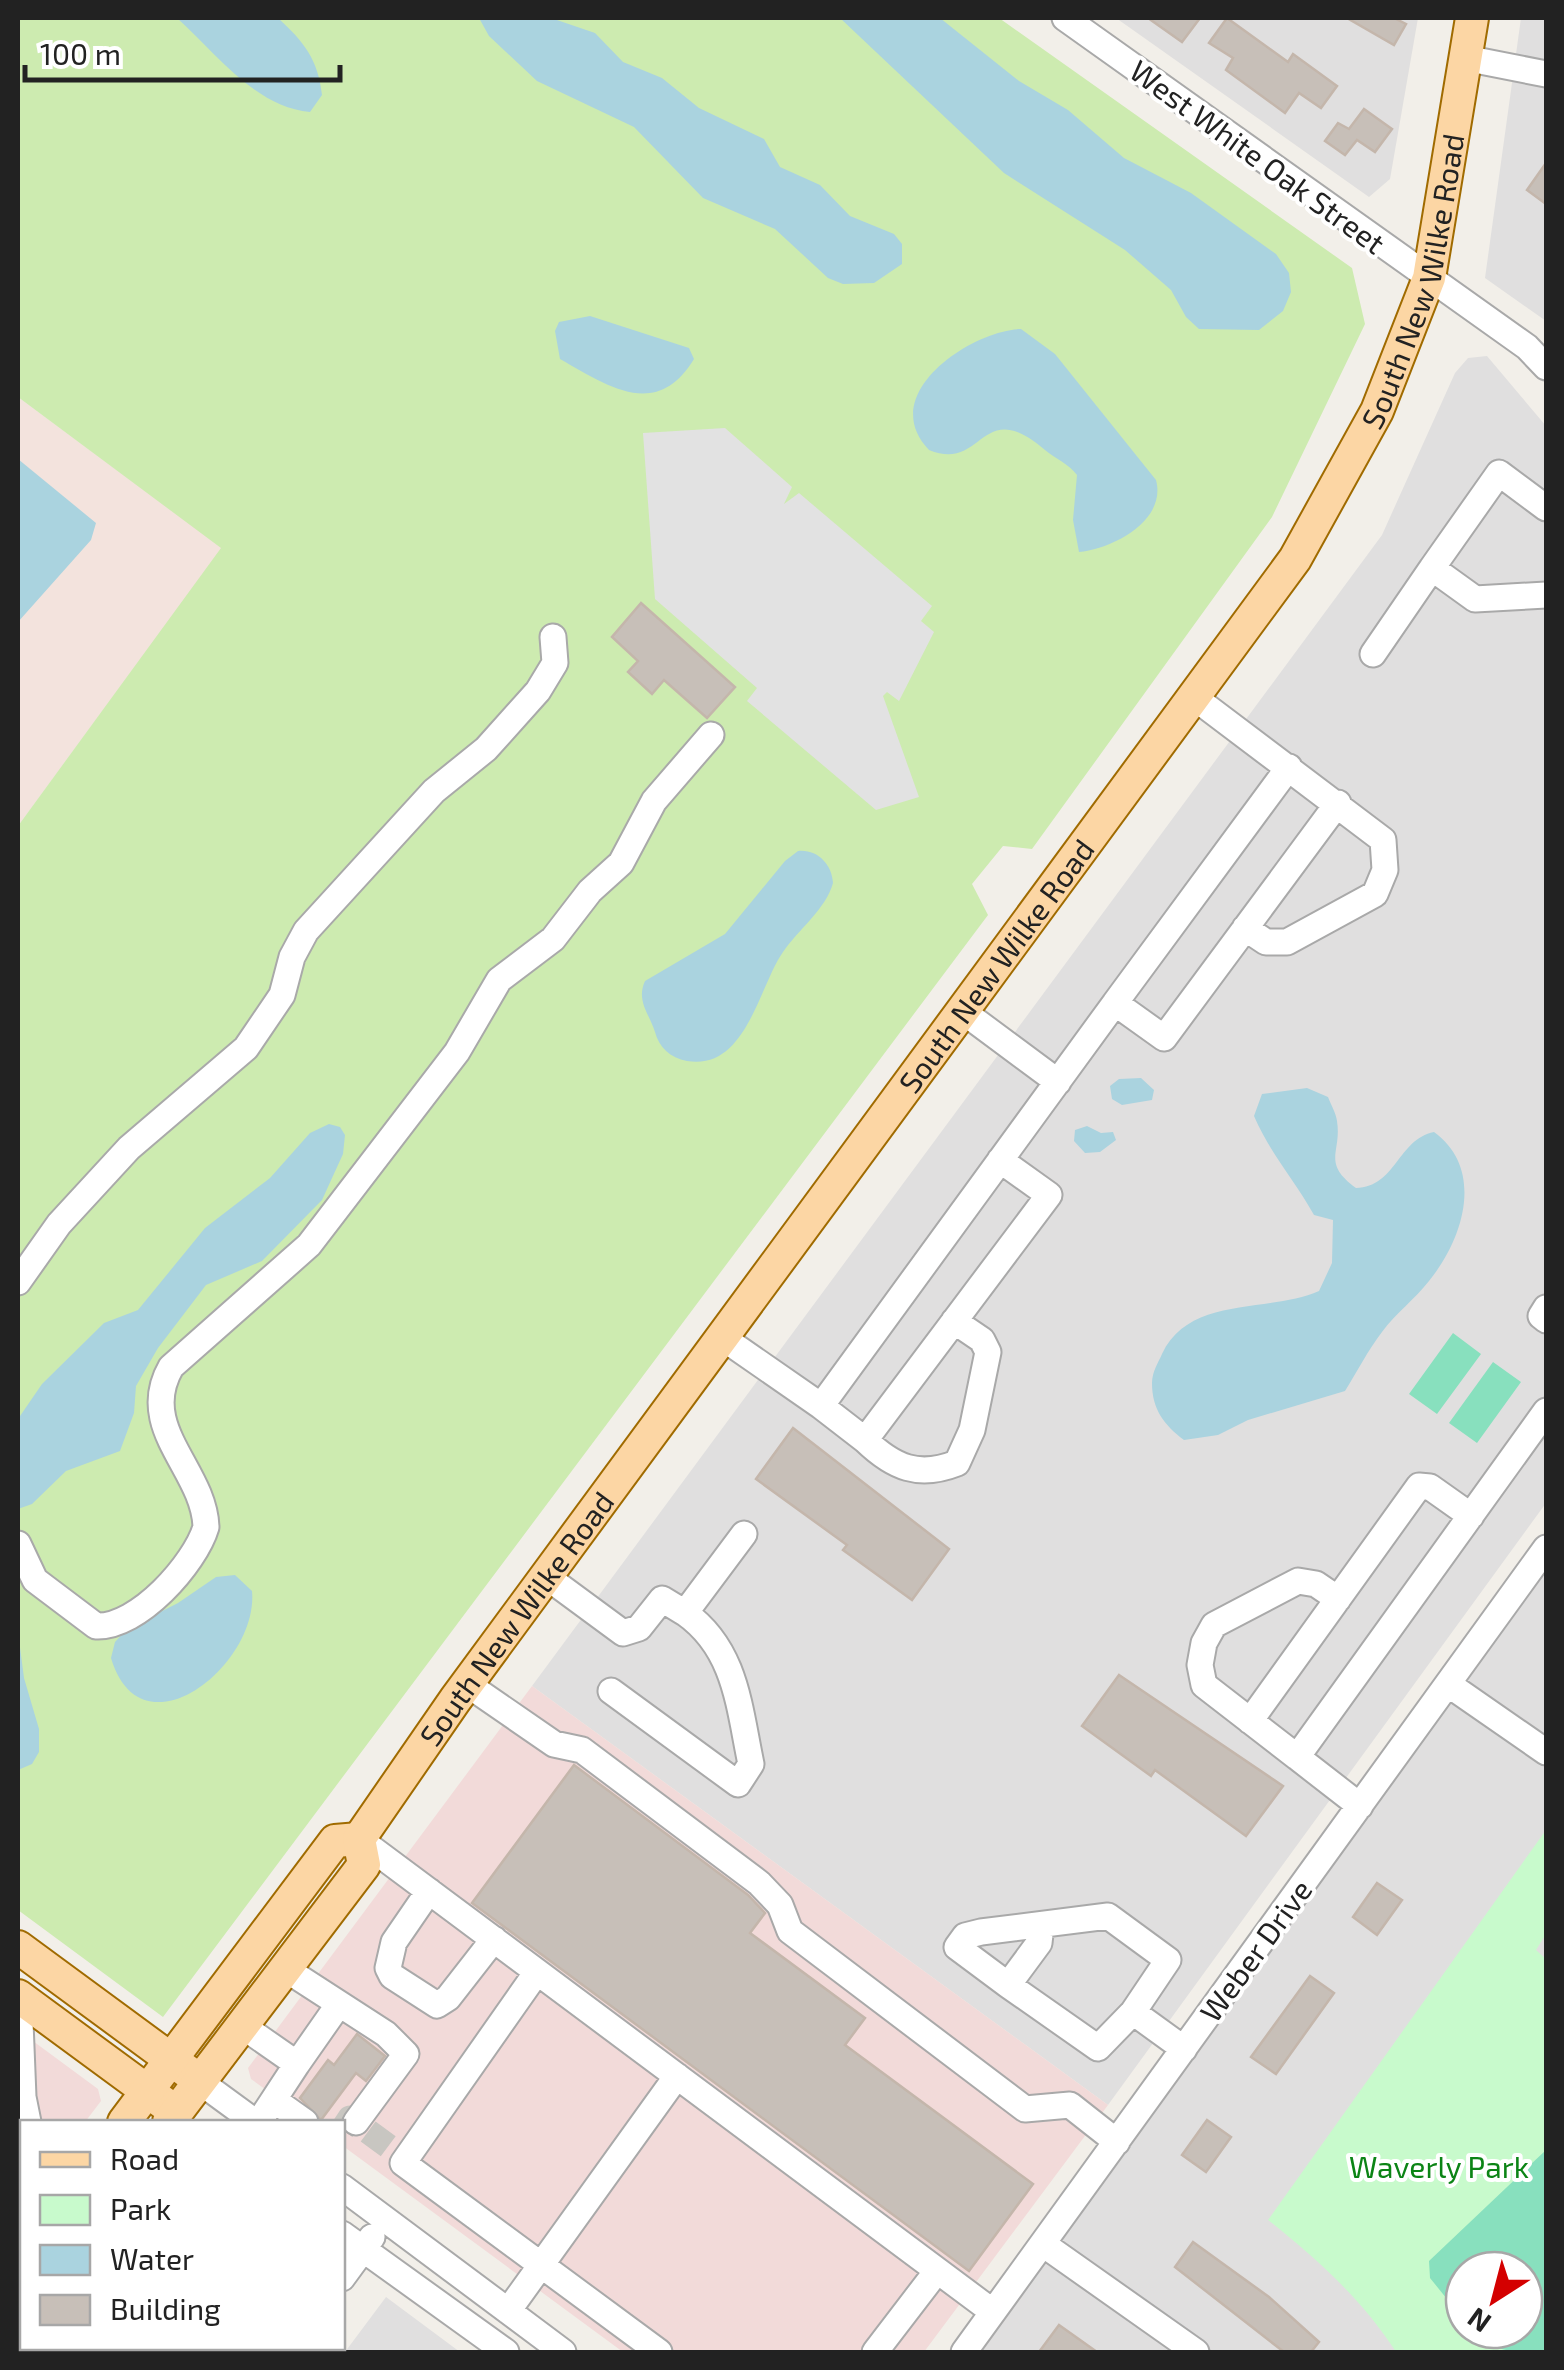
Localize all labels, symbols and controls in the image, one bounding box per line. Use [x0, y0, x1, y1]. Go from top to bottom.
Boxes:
scale bar [25, 20, 340, 82]
text: 100 m [40, 35, 121, 71]
street label: West White Oak Street [1124, 51, 1392, 261]
street label: South New Wilke Road [1353, 131, 1471, 435]
street label: South New Wilke Road [891, 832, 1101, 1099]
street label: South New Wilke Road [411, 1484, 621, 1752]
street label: Weber Drive [1191, 1872, 1319, 2028]
legend [20, 2120, 345, 2350]
text: Road [110, 2140, 179, 2176]
park label: Waverly Park [1349, 2148, 1529, 2184]
text: Park [110, 2190, 171, 2226]
text: Water [110, 2240, 194, 2276]
north arrow [1444, 2250, 1544, 2350]
text: Building [110, 2290, 221, 2326]
text: N [1461, 2301, 1497, 2341]

